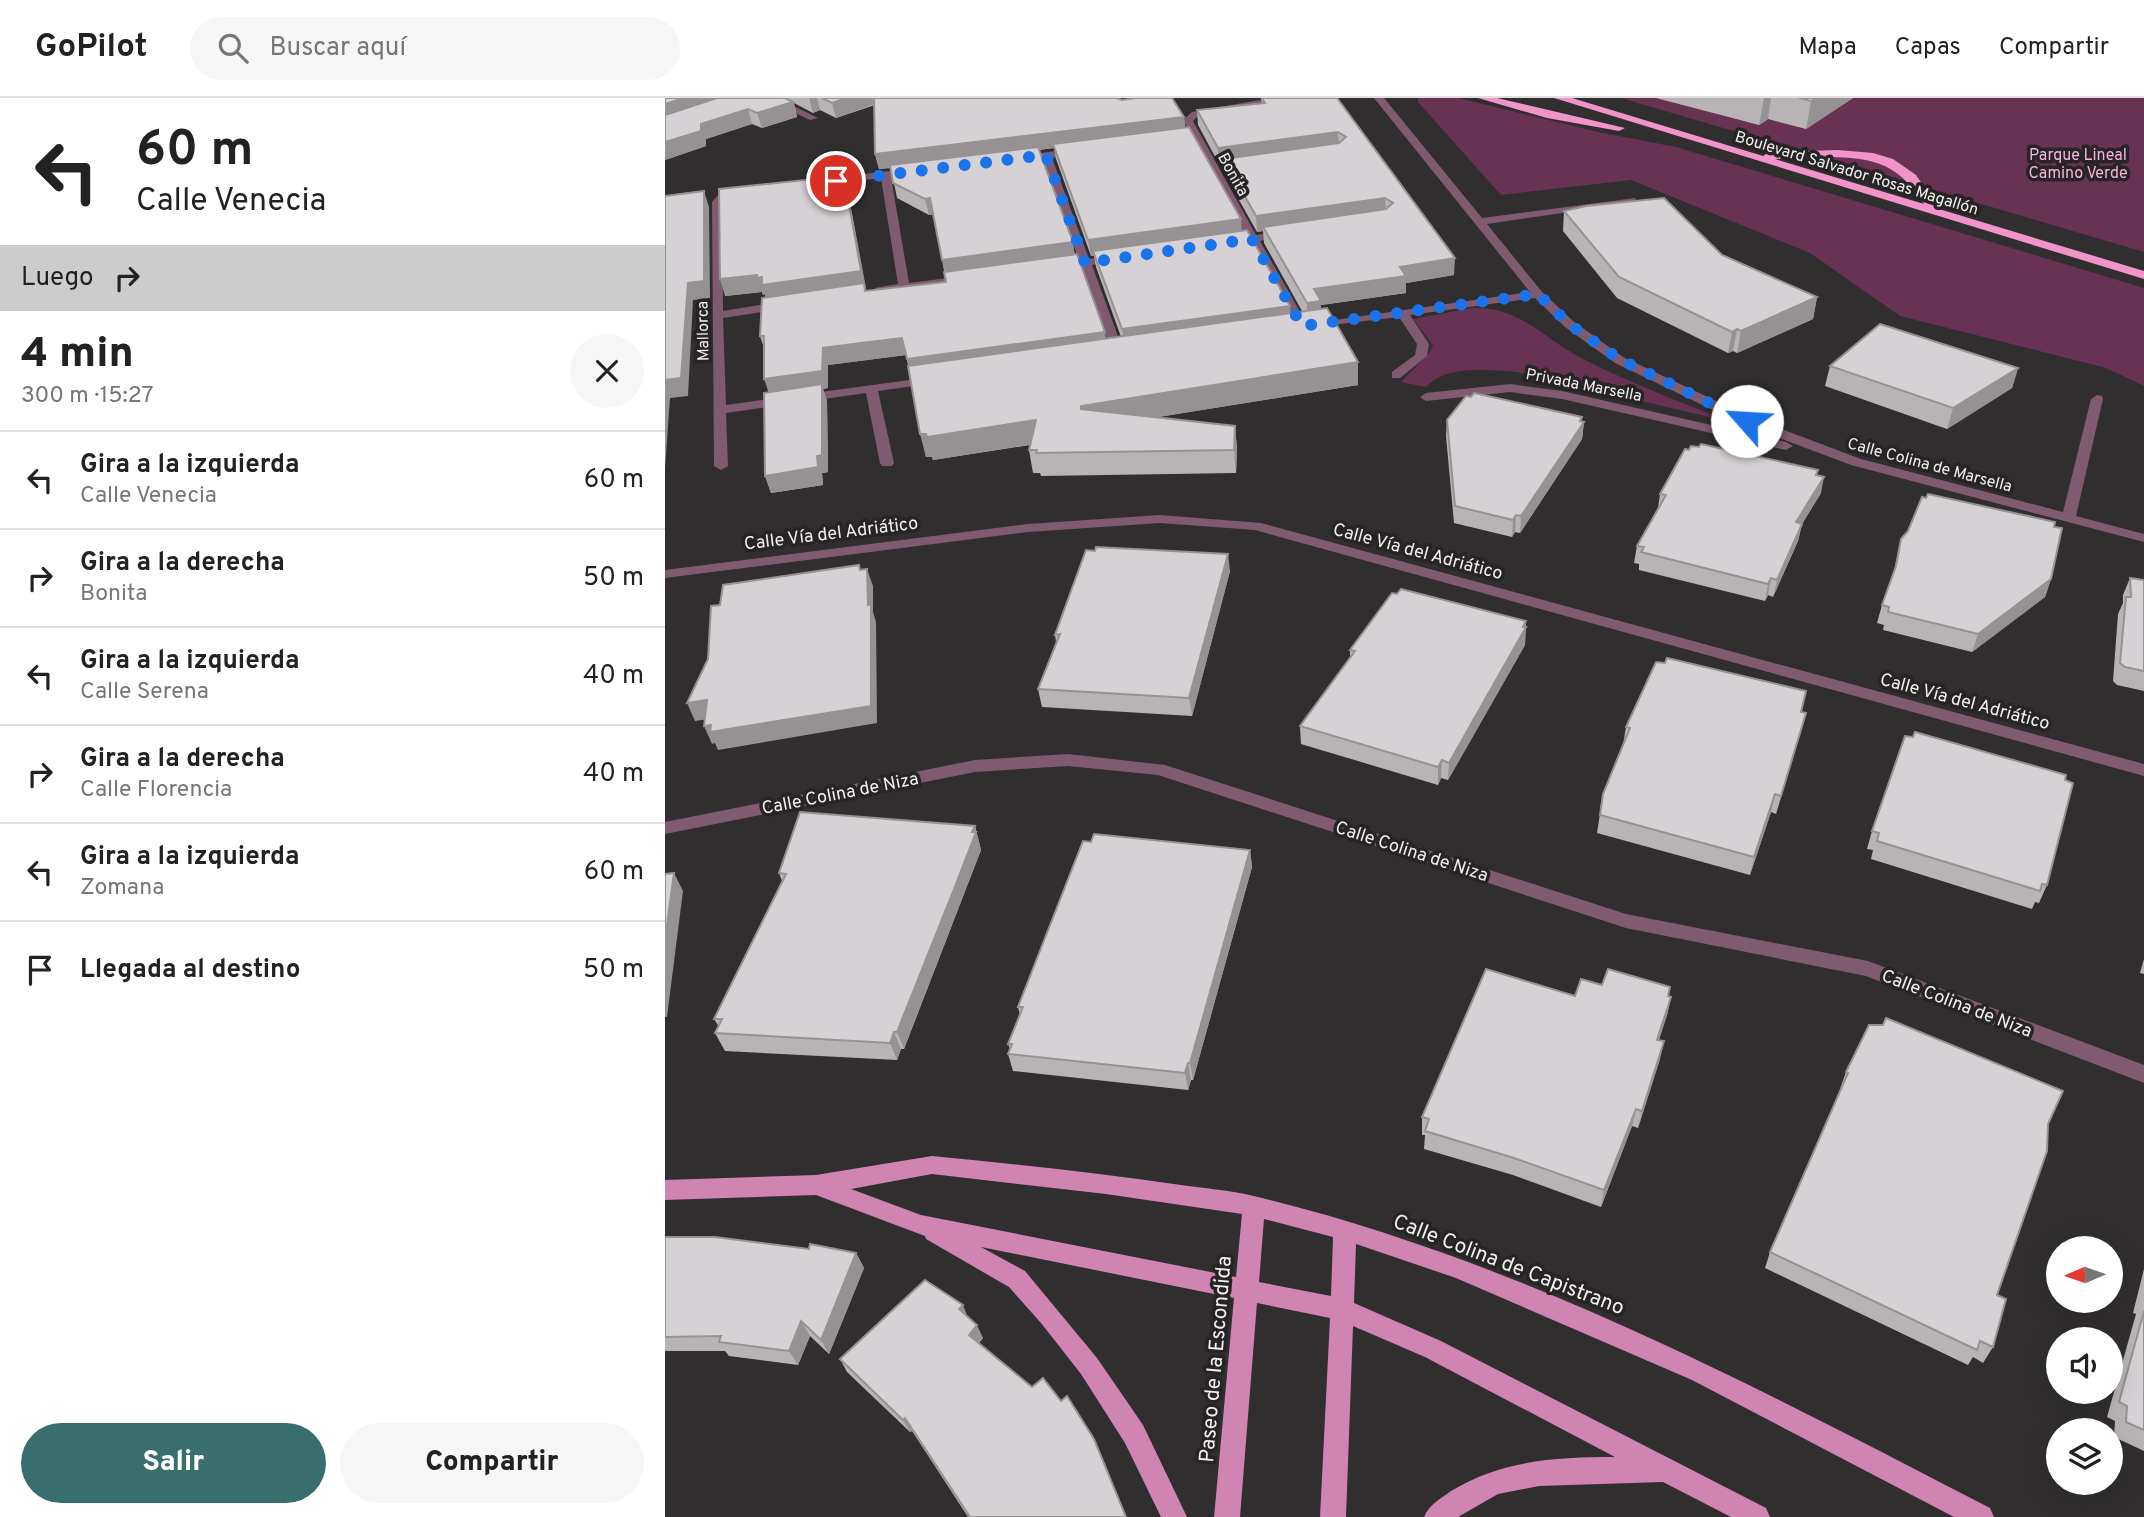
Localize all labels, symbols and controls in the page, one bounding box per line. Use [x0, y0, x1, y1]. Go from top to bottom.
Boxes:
search box [190, 17, 680, 80]
text: GoPilot [35, 27, 148, 69]
icon: search [214, 29, 252, 67]
text: Buscar aquí [270, 32, 406, 65]
text: Mapa [1799, 33, 1857, 63]
text: Capas [1895, 33, 1961, 63]
text: Compartir [1999, 33, 2109, 63]
text: 60 m [136, 121, 254, 183]
icon: left [21, 126, 112, 217]
street label: Boulevard Salvador Rosas Magallón [1732, 127, 1981, 221]
park label: Parque Lineal Camino Verde [2029, 146, 2128, 184]
street label: Bonita [1212, 150, 1252, 200]
pin [806, 151, 866, 211]
icon: arrive [817, 162, 855, 200]
text: Calle Venecia [136, 182, 326, 222]
icon: right [108, 259, 146, 297]
text: Luego [21, 262, 94, 295]
street label: Mallorca [693, 301, 715, 361]
text: 4 min [21, 329, 134, 382]
button: close [570, 334, 644, 408]
street label: Privada Marsella [1524, 365, 1643, 407]
text: 300 m · 15:27 [21, 382, 154, 411]
position arrow [1710, 384, 1784, 458]
street label: Calle Colina de Marsella [1845, 434, 2014, 498]
text: Gira a la izquierda [80, 449, 299, 482]
icon: left [21, 461, 59, 499]
text: 60 m [584, 464, 644, 497]
text: Calle Venecia [80, 482, 217, 511]
street label: Calle Vía del Adriático [743, 512, 919, 557]
street label: Calle Vía del Adriático [1330, 519, 1505, 586]
text: Gira a la derecha [80, 547, 285, 580]
icon: right [21, 559, 59, 597]
text: 50 m [583, 562, 644, 595]
text: Bonita [80, 580, 147, 609]
text: Gira a la izquierda [80, 645, 299, 678]
icon: left [21, 657, 59, 695]
text: 40 m [583, 660, 644, 693]
street label: Calle Vía del Adriático [1877, 669, 2052, 736]
text: Calle Serena [80, 678, 209, 707]
text: Gira a la derecha [80, 743, 285, 776]
icon: right [21, 755, 59, 793]
text: 40 m [583, 758, 644, 791]
street label: Calle Colina de Niza [760, 768, 921, 821]
text: Calle Florencia [80, 776, 232, 805]
street label: Calle Colina de Niza [1332, 817, 1491, 888]
text: Gira a la izquierda [80, 841, 299, 874]
icon: left [21, 853, 59, 891]
text: 60 m [584, 856, 644, 889]
text: Zomana [80, 874, 164, 903]
icon: arrive [21, 951, 59, 989]
text: Llegada al destino [80, 954, 300, 987]
text: 50 m [583, 954, 644, 987]
street label: Calle Colina de Niza [1878, 965, 2035, 1044]
street label: Calle Colina de Capistrano [1389, 1209, 1628, 1322]
north arrow [2046, 1236, 2123, 1312]
map controls [2046, 1236, 2123, 1495]
street label: Paseo de la Escondida [1194, 1255, 1239, 1464]
button: sound [2046, 1327, 2123, 1404]
button: layers [2046, 1418, 2123, 1495]
button: Salir [21, 1423, 326, 1503]
button: Compartir [340, 1423, 644, 1503]

